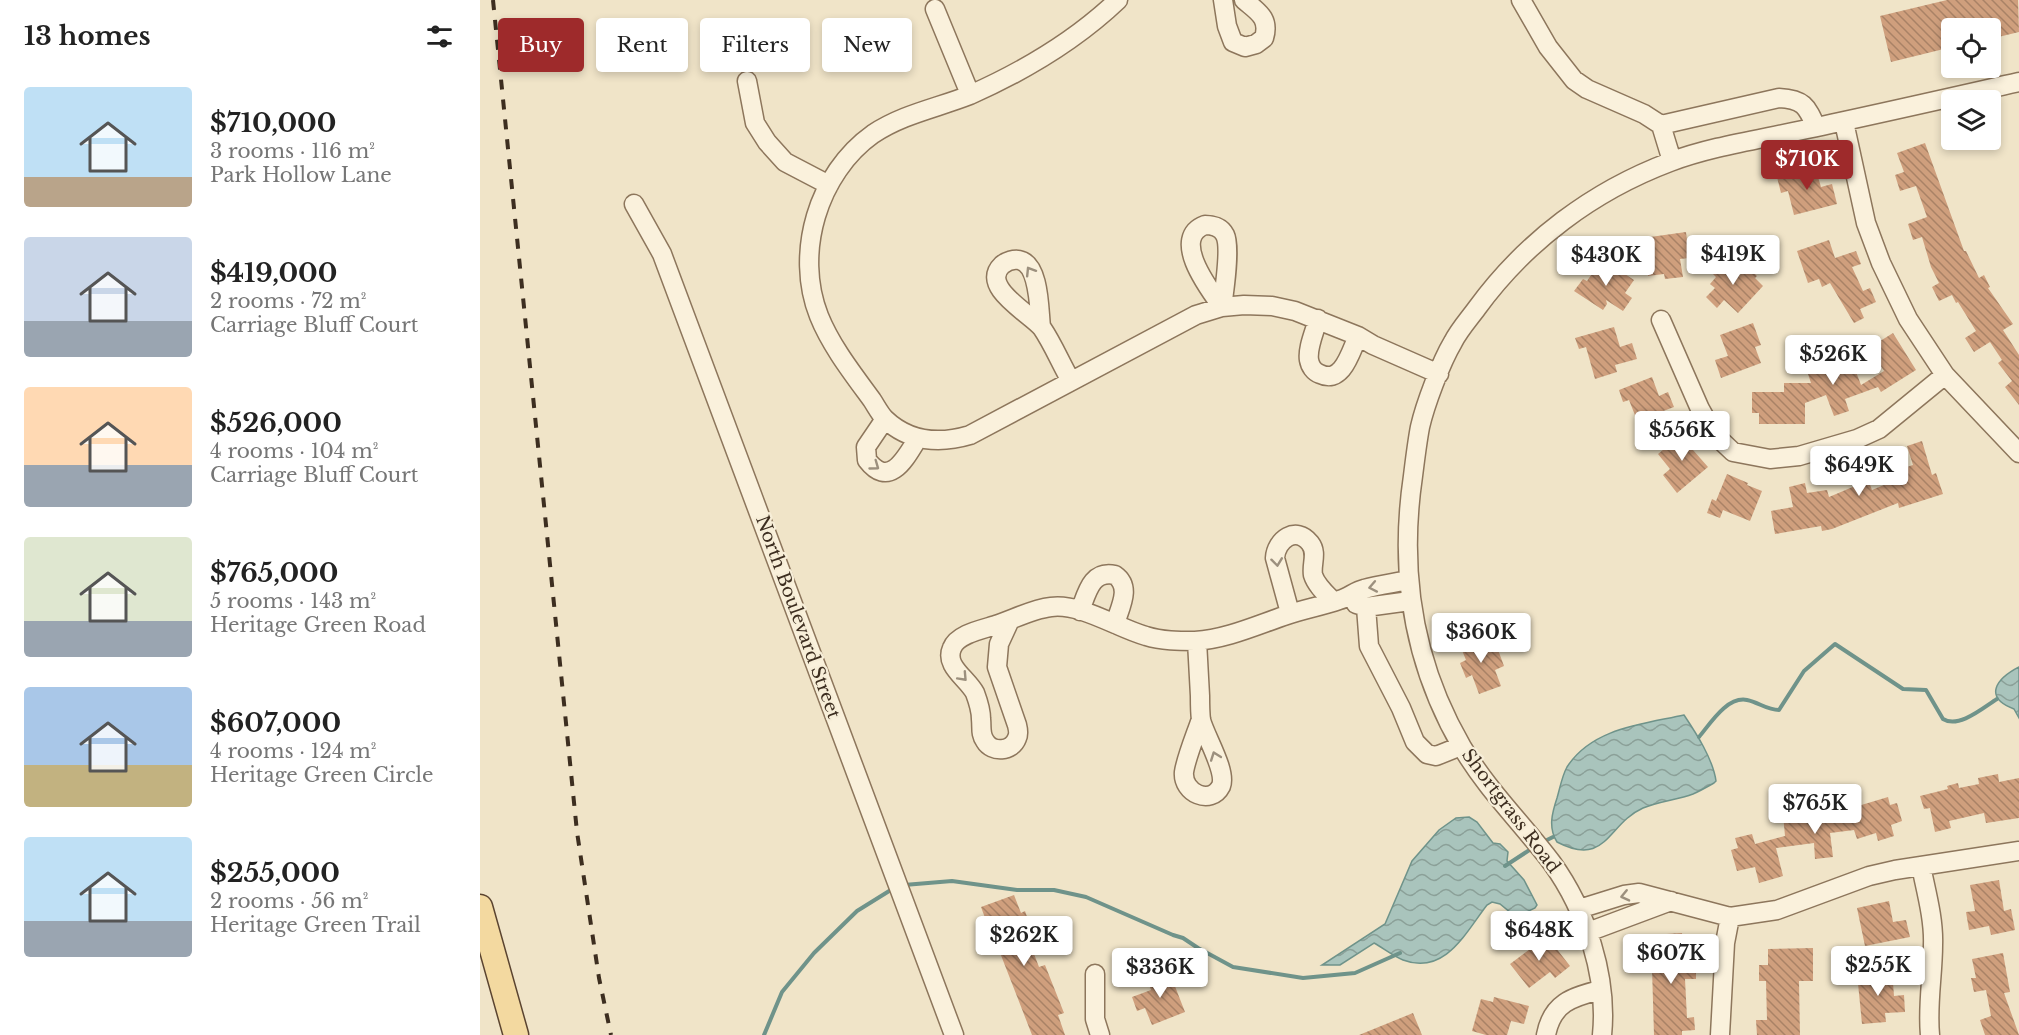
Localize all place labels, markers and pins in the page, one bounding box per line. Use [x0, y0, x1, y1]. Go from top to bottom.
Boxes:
pin: $710K [1765, 140, 1849, 191]
pin: $419K [1691, 235, 1775, 286]
pin: $430K [1564, 236, 1648, 287]
pin: $526K [1791, 335, 1875, 386]
pin: $556K [1640, 411, 1724, 462]
pin: $649K [1817, 446, 1901, 497]
pin: $360K [1439, 613, 1523, 664]
pin: $765K [1773, 784, 1857, 835]
pin: $648K [1497, 911, 1581, 962]
pin: $262K [982, 916, 1066, 967]
pin: $607K [1629, 934, 1713, 985]
pin: $255K [1836, 946, 1920, 997]
pin: $336K [1118, 948, 1202, 999]

